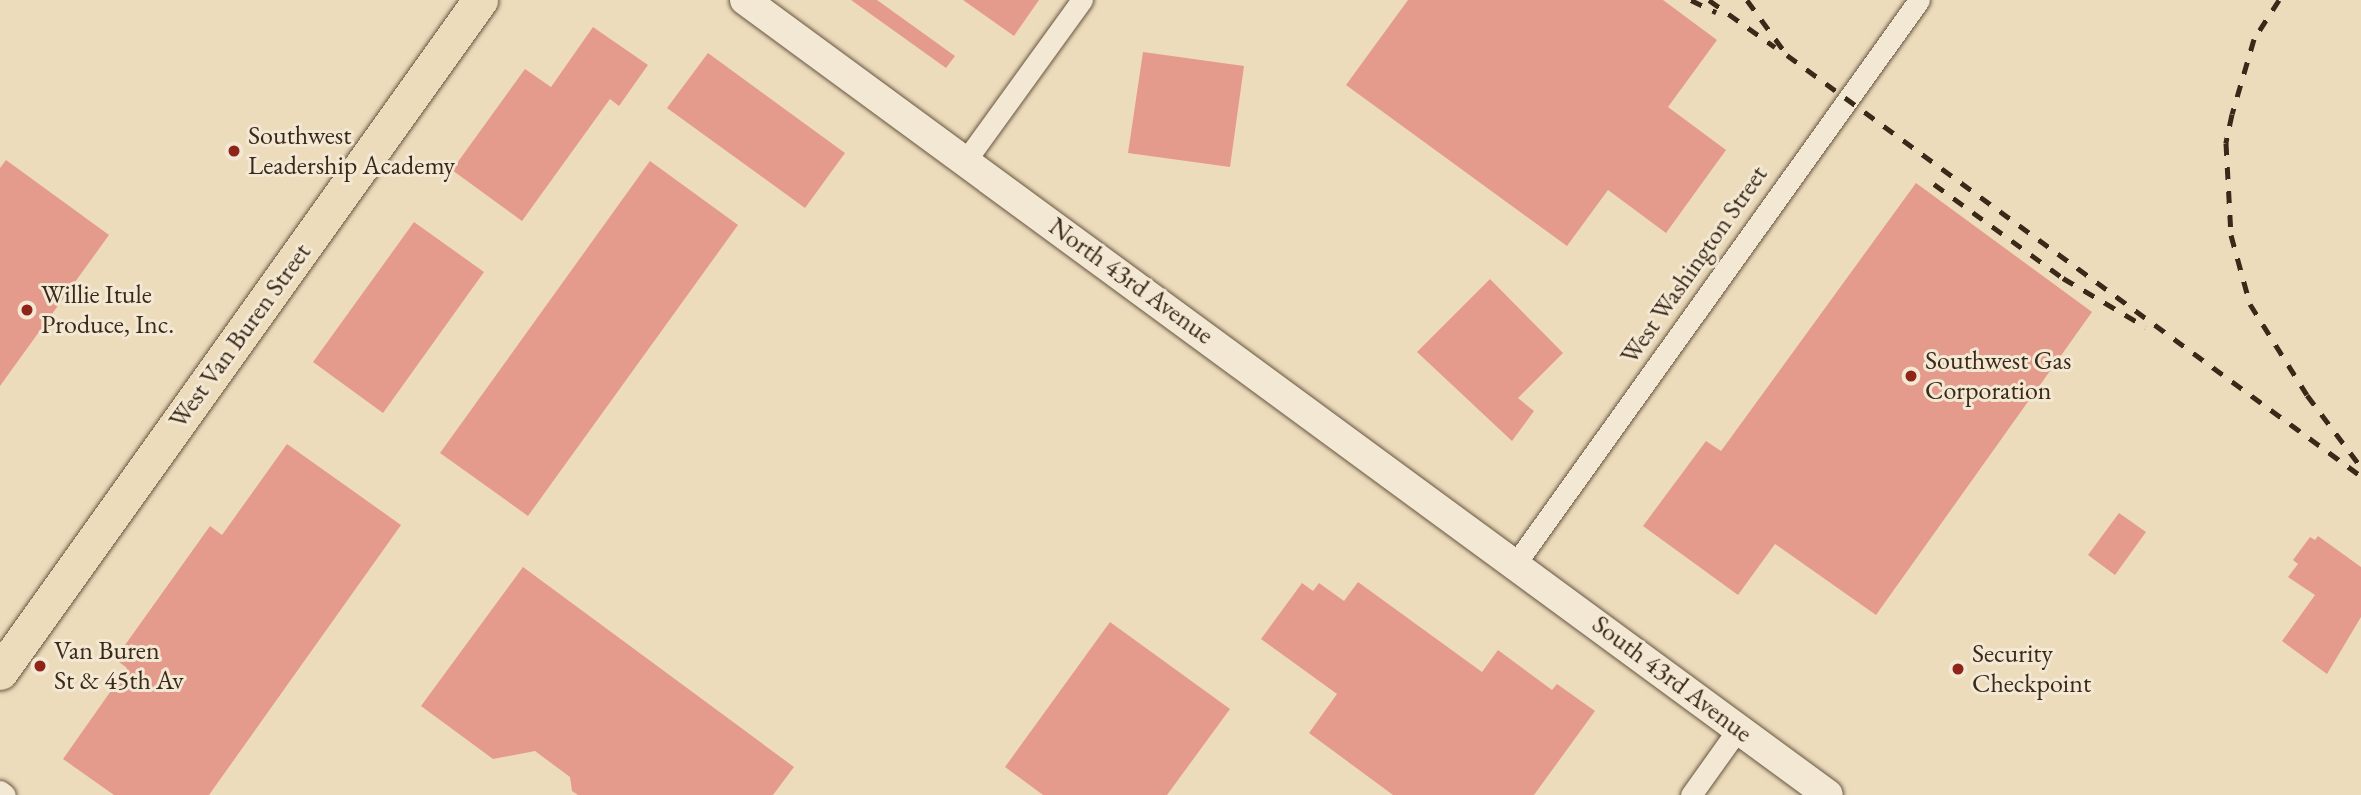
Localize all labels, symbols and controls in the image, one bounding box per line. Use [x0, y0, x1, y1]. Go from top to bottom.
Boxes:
place label: Southwest Leadership Academy [248, 120, 455, 182]
marker: Southwest Leadership Academy [226, 143, 242, 159]
street label: West Washington Street [1614, 160, 1774, 370]
street label: North 43rd Avenue [1043, 211, 1219, 351]
street label: West Van Buren Street [162, 237, 318, 435]
place label: Willie Itule Produce, Inc. [41, 279, 174, 340]
marker: Willie Itule Produce, Inc. [19, 302, 35, 318]
place label: Southwest Gas Corporation [1925, 345, 2071, 406]
marker: Southwest Gas Corporation [1903, 368, 1919, 384]
street label: South 43rd Avenue [1586, 609, 1758, 749]
place label: Van Buren St & 45th Av [54, 635, 184, 696]
place label: Security Checkpoint [1972, 638, 2091, 700]
marker: Van Buren St & 45th Av [32, 658, 48, 674]
marker: Security Checkpoint [1950, 661, 1966, 677]

